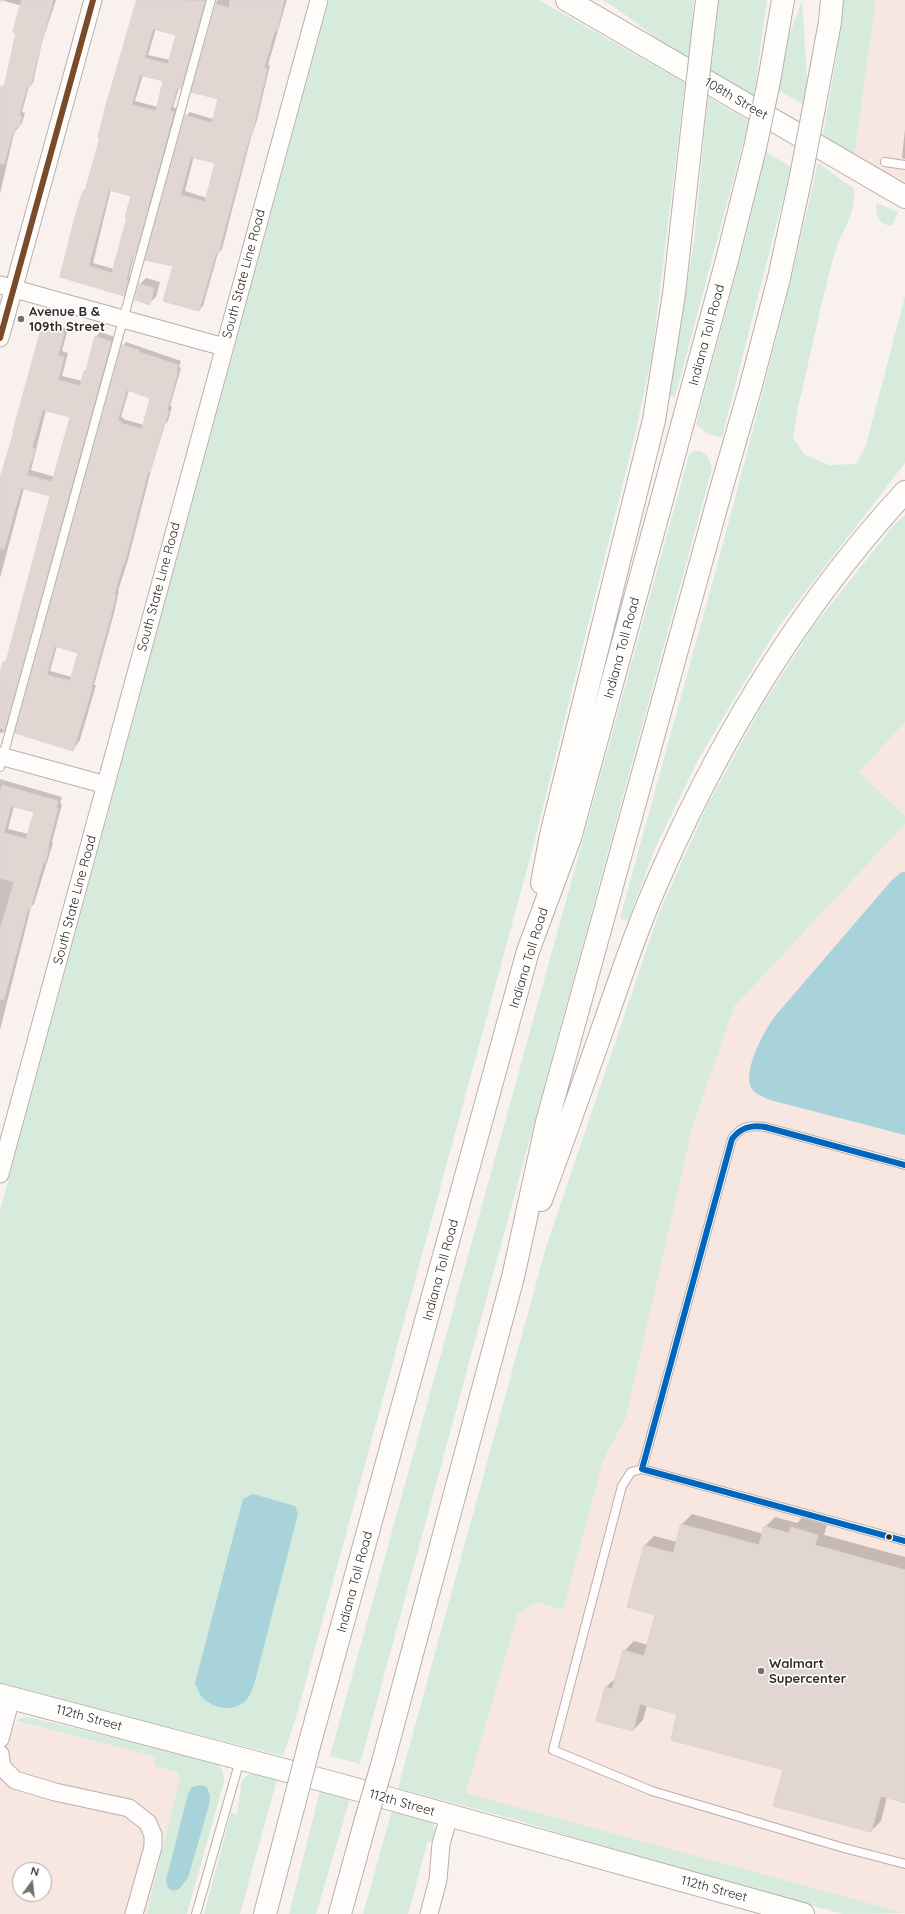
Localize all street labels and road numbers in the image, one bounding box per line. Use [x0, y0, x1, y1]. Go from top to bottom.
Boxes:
street label: 108th Street [702, 75, 770, 123]
street label: South State Line Road [219, 208, 269, 340]
street label: Indiana Toll Road [686, 283, 728, 387]
street label: South State Line Road [134, 521, 184, 653]
street label: Indiana Toll Road [601, 596, 643, 700]
street label: South State Line Road [50, 834, 100, 966]
street label: Indiana Toll Road [506, 906, 552, 1010]
street label: Indiana Toll Road [420, 1218, 462, 1322]
street label: Indiana Toll Road [334, 1530, 376, 1634]
street label: 112th Street [54, 1702, 124, 1734]
street label: 112th Street [367, 1786, 437, 1820]
street label: 112th Street [679, 1873, 749, 1905]

